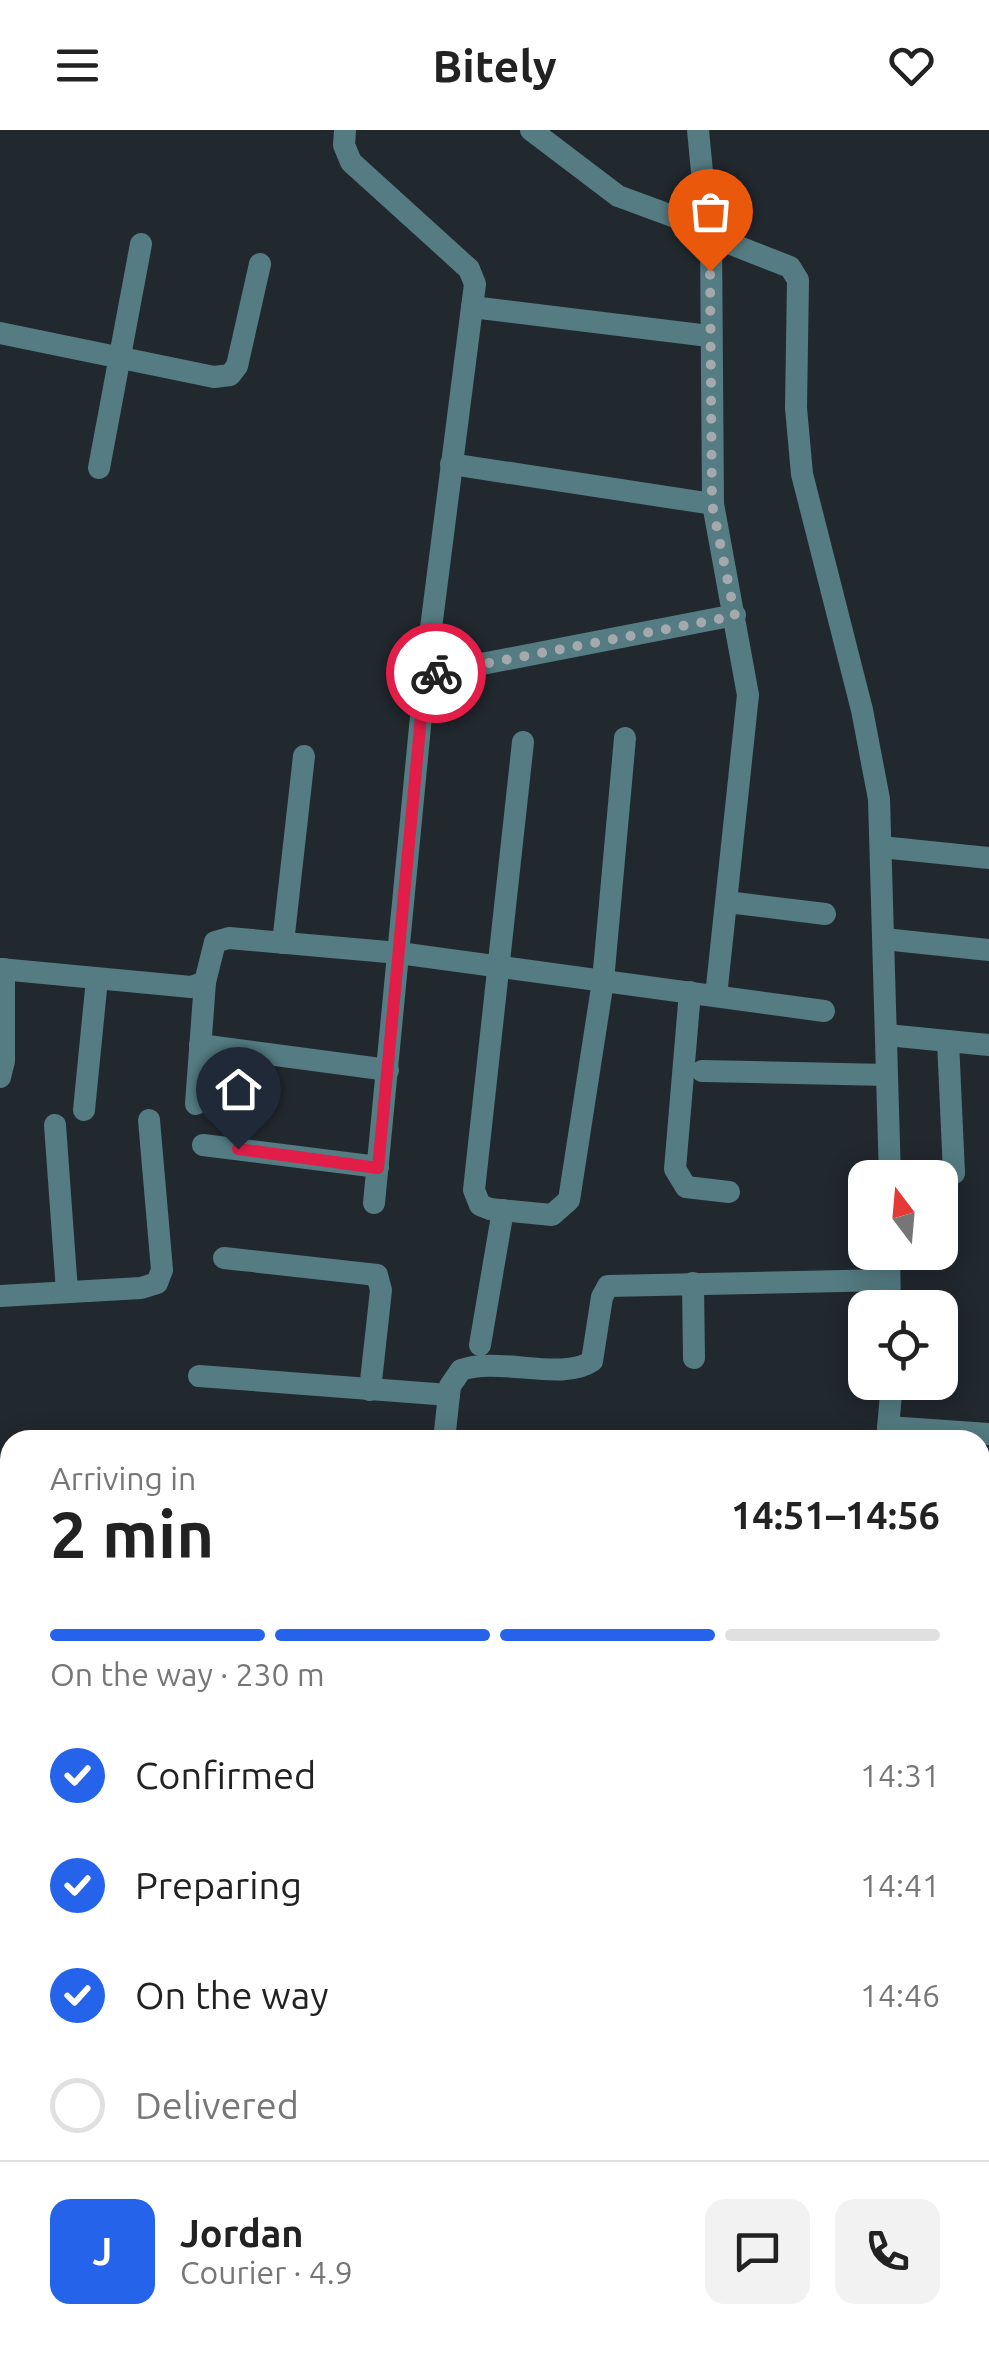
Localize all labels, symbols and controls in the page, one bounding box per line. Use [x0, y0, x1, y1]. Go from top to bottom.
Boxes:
icon: menu [50, 38, 105, 93]
icon: heart [884, 38, 939, 93]
text: Bitely [432, 40, 557, 91]
pin [668, 169, 753, 272]
icon: bag [683, 184, 738, 239]
courier [386, 623, 486, 723]
icon: bike [409, 646, 464, 701]
pin [196, 1047, 281, 1150]
icon: home [211, 1062, 266, 1117]
north arrow [848, 1160, 958, 1270]
map controls [848, 1160, 958, 1400]
button: locate [848, 1290, 958, 1400]
text: Arriving in [50, 1460, 196, 1496]
text: 14:51–14:56 [731, 1494, 940, 1536]
text: 2 min [50, 1497, 214, 1570]
text: On the way · 230 m [50, 1656, 325, 1692]
icon: check [50, 1748, 105, 1803]
text: Confirmed [135, 1754, 316, 1796]
text: 14:31 [860, 1757, 940, 1793]
icon: check [50, 1858, 105, 1913]
text: Preparing [135, 1864, 302, 1906]
text: 14:41 [860, 1867, 940, 1903]
icon: check [50, 1968, 105, 2023]
text: On the way [135, 1974, 328, 2016]
text: 14:46 [860, 1977, 940, 2013]
text: Delivered [135, 2084, 299, 2126]
button: chat [705, 2199, 810, 2304]
button: phone [835, 2199, 940, 2304]
text: Jordan [180, 2212, 304, 2254]
text: J [93, 2230, 112, 2272]
text: Courier · 4.9 [180, 2254, 353, 2290]

